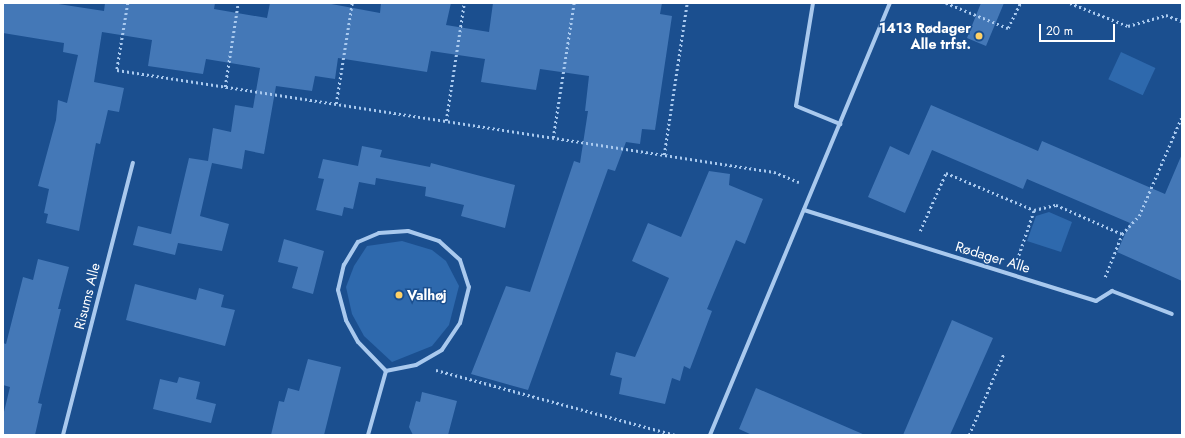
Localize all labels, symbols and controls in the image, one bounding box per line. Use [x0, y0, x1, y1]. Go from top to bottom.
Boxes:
scale bar [1041, 16, 1117, 42]
place label: 1413 Rødager Alle trfst. [879, 20, 971, 52]
text: 20 m [1046, 22, 1073, 40]
marker: 1413 Rødager Alle trfst. [974, 31, 984, 41]
street label: Rødager Alle [954, 238, 1032, 276]
street label: Risums Alle [71, 261, 103, 331]
place label: Valhøj [407, 287, 447, 303]
marker: Valhøj [394, 290, 404, 300]

